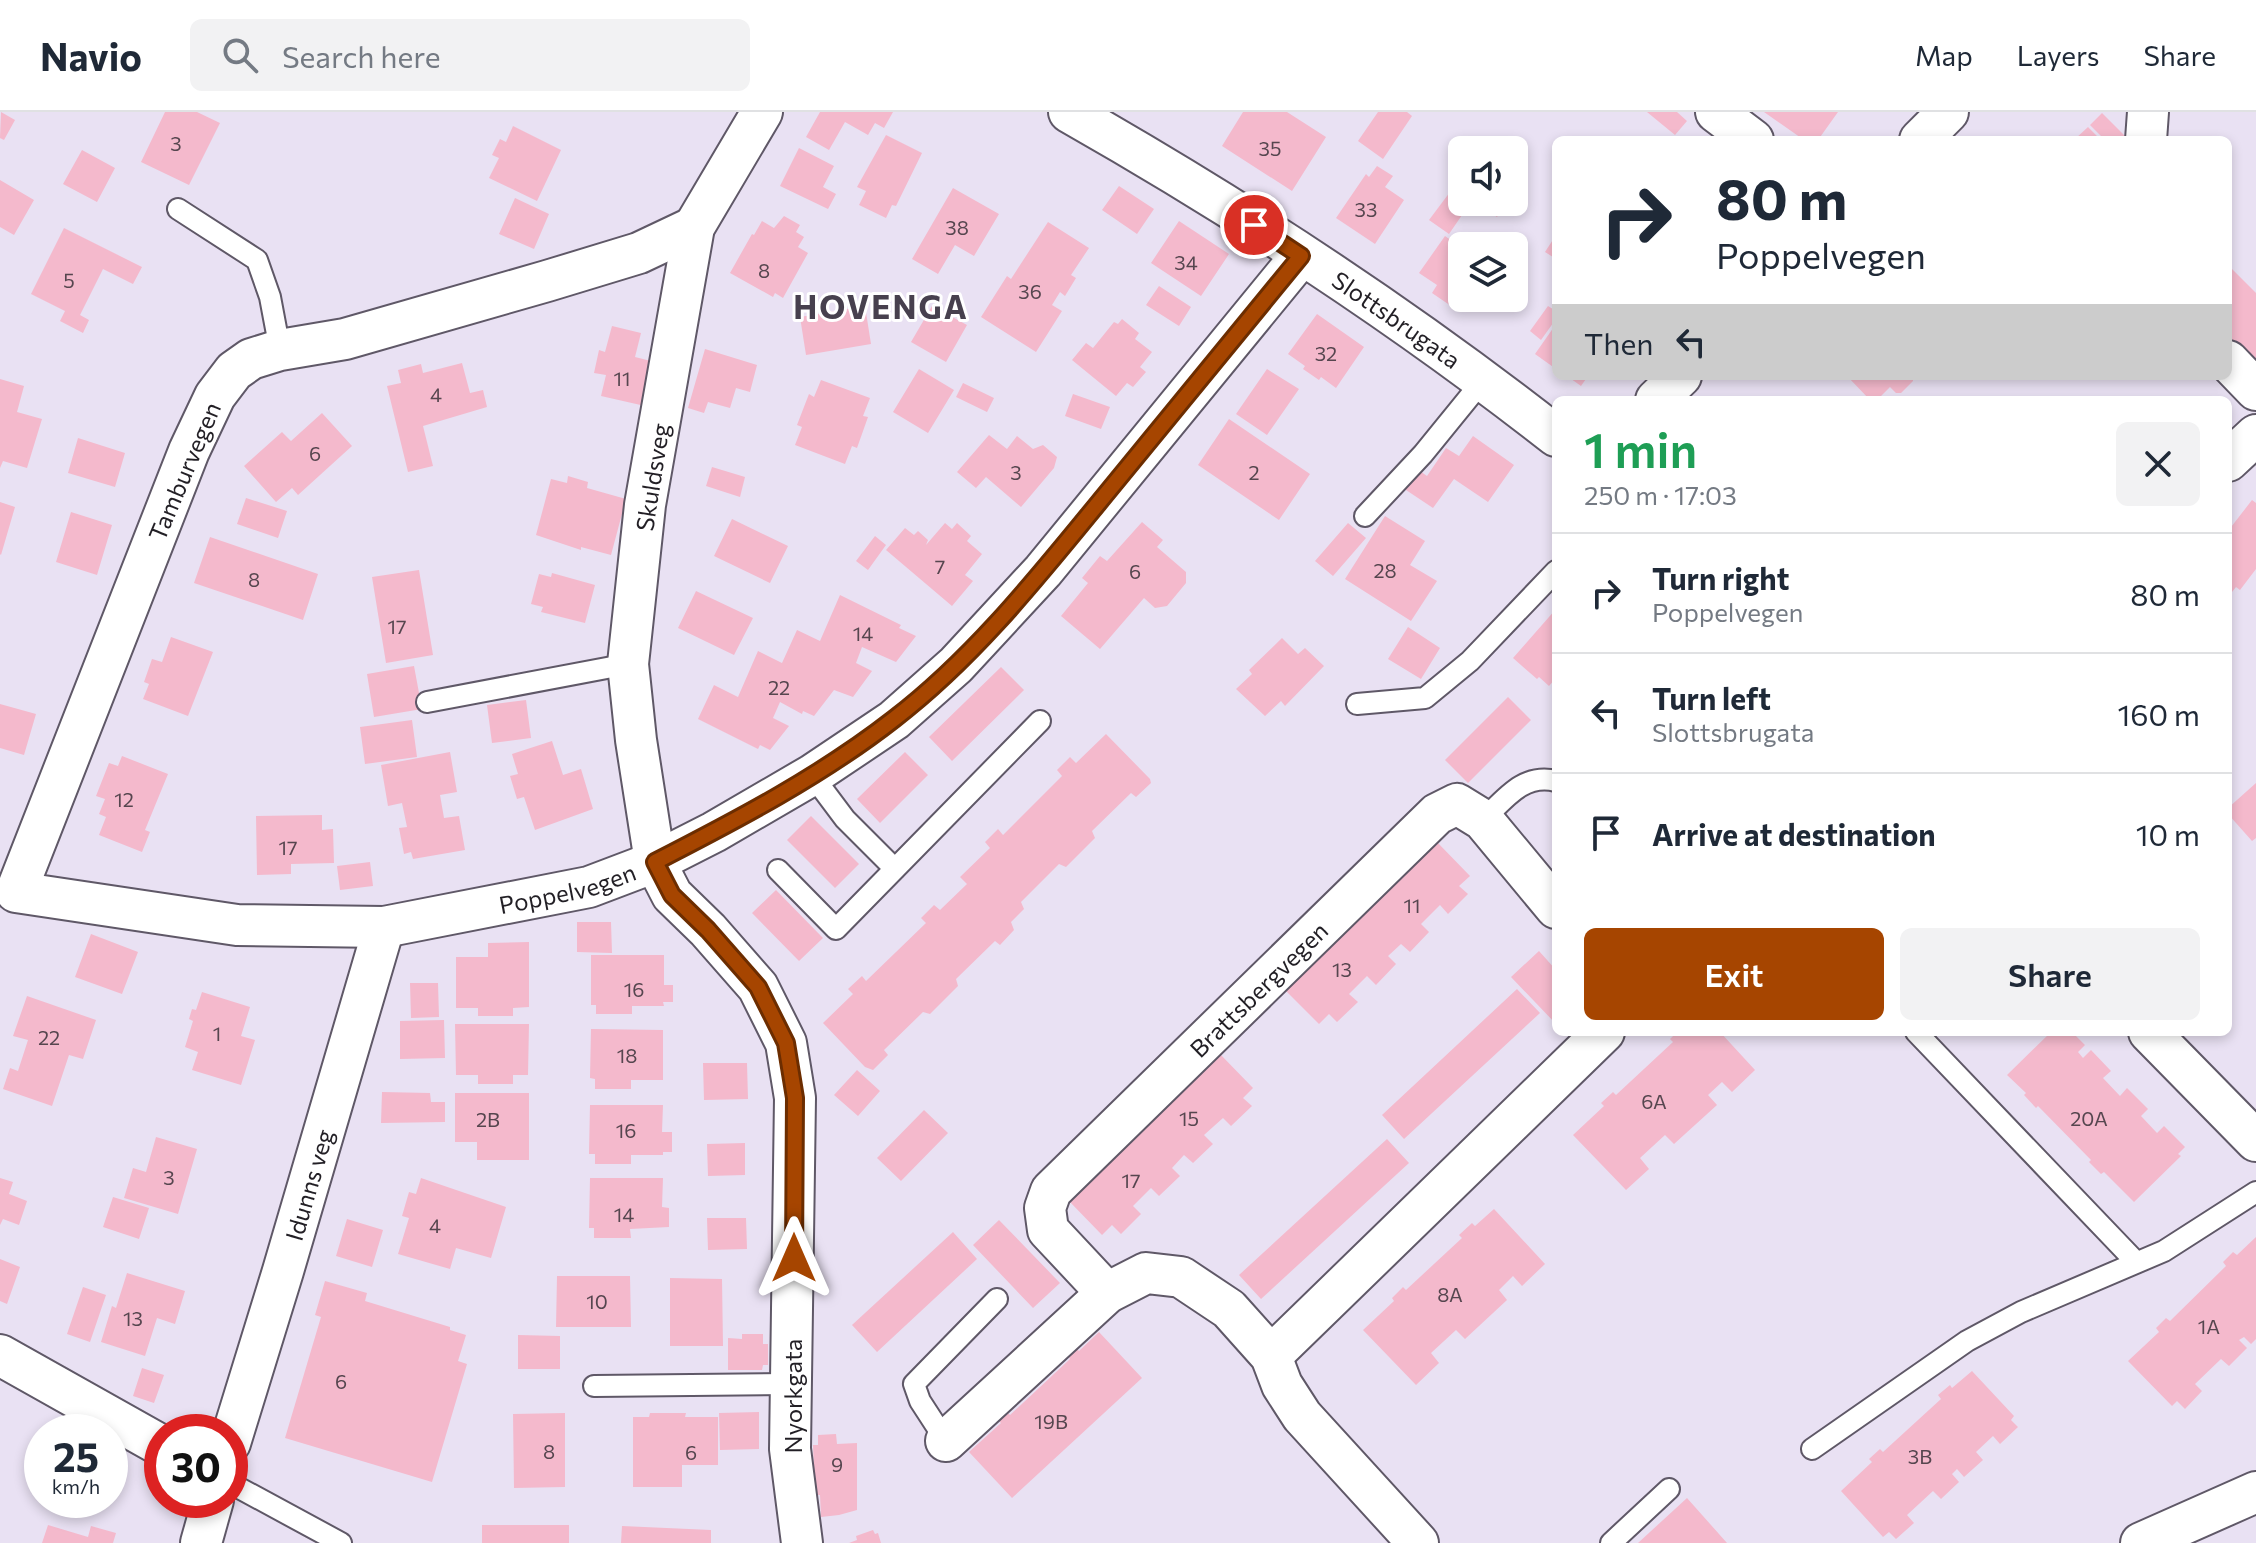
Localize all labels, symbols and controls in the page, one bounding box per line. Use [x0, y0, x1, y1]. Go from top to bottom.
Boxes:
search box [190, 19, 750, 91]
text: Navio [40, 32, 142, 79]
icon: search [218, 33, 262, 77]
text: Search here [282, 37, 441, 74]
text: Map [1915, 38, 1973, 72]
text: Layers [2017, 38, 2099, 72]
text: Share [2143, 38, 2216, 72]
house number: 3 [170, 131, 182, 155]
house number: 35 [1259, 136, 1281, 160]
map controls [1448, 136, 1528, 312]
button: sound [1448, 136, 1528, 216]
text: 80 m [1716, 163, 1847, 232]
icon: right [1584, 168, 1688, 272]
pin [1220, 191, 1288, 259]
house number: 33 [1355, 197, 1377, 221]
icon: arrive [1232, 203, 1276, 247]
house number: 38 [945, 215, 969, 239]
button: layers [1448, 232, 1528, 312]
text: Poppelvegen [1716, 232, 1926, 276]
house number: 34 [1174, 250, 1198, 274]
house number: 8 [758, 258, 770, 282]
street label: Slottsbrugata [1327, 264, 1467, 374]
house number: 5 [63, 268, 75, 292]
house number: 36 [1018, 279, 1042, 303]
district label: HOVENGA [793, 286, 969, 326]
icon: left [1669, 320, 1713, 364]
text: Then [1584, 324, 1653, 361]
house number: 32 [1315, 341, 1337, 365]
house number: 11 [613, 366, 631, 390]
house number: 4 [430, 382, 442, 406]
street label: Tamburvegen [142, 397, 226, 545]
text: 1 min [1584, 419, 1697, 478]
street label: Skuldsveg [629, 421, 675, 533]
button: close [2116, 422, 2200, 506]
house number: 6 [309, 441, 321, 465]
house number: 3 [1010, 460, 1022, 484]
house number: 2 [1248, 460, 1260, 484]
text: 250 m · 17:03 [1584, 479, 1737, 510]
house number: 7 [935, 554, 945, 578]
house number: 28 [1373, 558, 1397, 582]
house number: 6 [1129, 559, 1141, 583]
text: Turn right [1652, 559, 1789, 596]
house number: 8 [248, 567, 260, 591]
icon: right [1584, 571, 1628, 615]
text: 80 m [2130, 575, 2200, 612]
text: Poppelvegen [1652, 596, 1804, 627]
house number: 17 [387, 614, 407, 638]
house number: 14 [853, 621, 873, 645]
house number: 22 [768, 675, 790, 699]
text: Turn left [1652, 679, 1771, 716]
icon: left [1584, 691, 1628, 735]
text: 160 m [2117, 695, 2200, 732]
text: Slottsbrugata [1652, 716, 1814, 747]
house number: 12 [114, 787, 134, 811]
icon: arrive [1584, 811, 1628, 855]
text: Arrive at destination [1652, 815, 1936, 852]
text: 10 m [2136, 815, 2200, 852]
house number: 17 [278, 835, 298, 859]
street label: Poppelvegen [496, 856, 639, 919]
house number: 11 [1403, 893, 1421, 917]
street label: Brattsbergvegen [1183, 915, 1333, 1062]
button: Exit [1584, 928, 1884, 1020]
button: Share [1900, 928, 2200, 1020]
house number: 13 [1332, 957, 1352, 981]
house number: 16 [624, 977, 644, 1001]
house number: 1 [213, 1021, 221, 1045]
house number: 22 [38, 1025, 60, 1049]
house number: 18 [617, 1043, 637, 1067]
house number: 6A [1641, 1089, 1667, 1113]
house number: 15 [1179, 1106, 1199, 1130]
house number: 20A [2070, 1106, 2108, 1130]
house number: 2B [476, 1107, 500, 1131]
house number: 16 [616, 1118, 636, 1142]
street label: Idunns veg [278, 1126, 338, 1244]
house number: 3 [163, 1165, 175, 1189]
house number: 17 [1121, 1168, 1141, 1192]
house number: 14 [614, 1202, 634, 1226]
house number: 4 [429, 1213, 441, 1237]
position arrow [752, 1216, 836, 1300]
house number: 8A [1437, 1282, 1463, 1306]
house number: 10 [586, 1289, 608, 1313]
house number: 13 [123, 1306, 143, 1330]
house number: 1A [2198, 1314, 2220, 1338]
street label: Nyorkgata [778, 1339, 807, 1453]
house number: 6 [335, 1369, 347, 1393]
house number: 19B [1034, 1409, 1068, 1433]
speed limit sign: 30 [144, 1414, 248, 1518]
text: 25 [53, 1431, 99, 1480]
house number: 8 [543, 1439, 555, 1463]
house number: 6 [685, 1440, 697, 1464]
house number: 3B [1908, 1444, 1932, 1468]
house number: 9 [831, 1452, 843, 1476]
text: km/h [52, 1474, 100, 1498]

